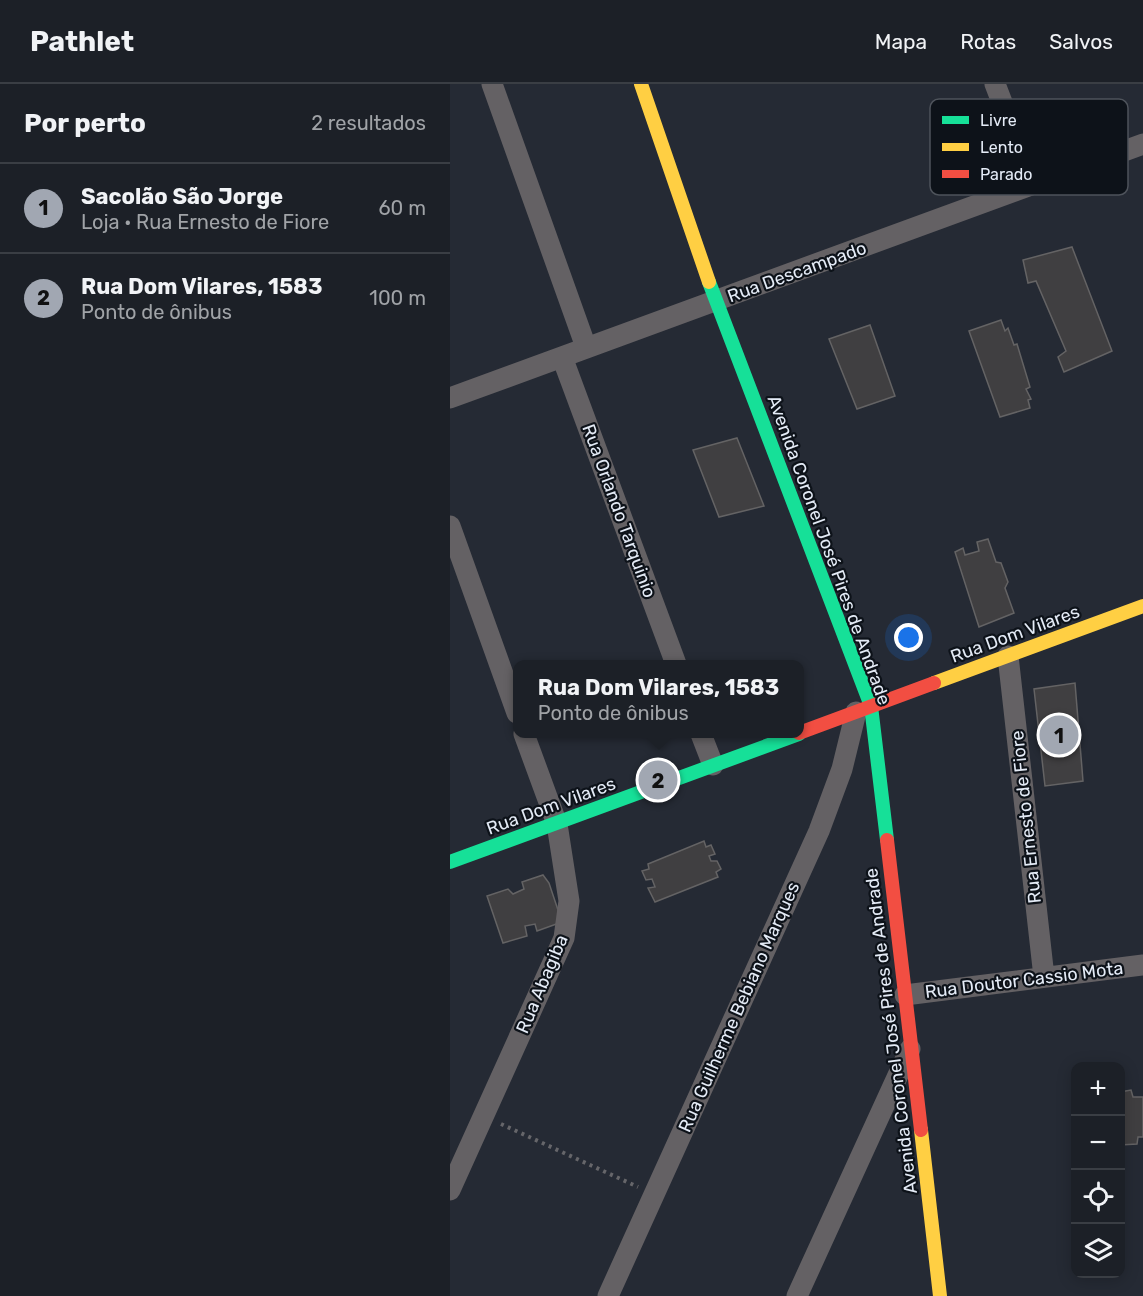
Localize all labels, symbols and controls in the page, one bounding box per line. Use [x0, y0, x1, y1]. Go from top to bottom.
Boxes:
text: Pathlet [30, 25, 134, 58]
text: Mapa [875, 29, 927, 54]
text: Rotas [960, 29, 1016, 54]
text: Salvos [1049, 29, 1113, 54]
legend [930, 99, 1128, 195]
text: Por perto [24, 108, 146, 139]
text: 2 resultados [311, 111, 426, 135]
text: Livre [980, 111, 1017, 130]
text: Lento [980, 138, 1023, 157]
text: Parado [980, 165, 1032, 184]
text: Sacolão São Jorge [81, 183, 283, 210]
text: 1 [39, 196, 48, 220]
text: 60 m [379, 196, 426, 220]
text: Loja · Rua Ernesto de Fiore [81, 210, 329, 234]
street label: Rua Descampado [725, 237, 869, 307]
text: Rua Dom Vilares, 1583 [81, 273, 322, 300]
text: 2 [37, 286, 50, 310]
text: 100 m [369, 286, 426, 310]
text: Ponto de ônibus [81, 300, 232, 324]
street label: Avenida Coronel José Pires de Andrade [763, 392, 895, 708]
street label: Rua Orlando Tarquinio [577, 421, 661, 601]
street label: Rua Dom Vilares [947, 600, 1083, 668]
your location [894, 623, 923, 652]
popup [513, 660, 804, 738]
text: Rua Dom Vilares, 1583 [538, 674, 779, 701]
text: Ponto de ônibus [538, 701, 689, 725]
pin: 1 [1040, 712, 1078, 758]
street label: Rua Ernesto de Fiore [1006, 729, 1046, 905]
pin: 2 [638, 758, 678, 802]
street label: Rua Dom Vilares [483, 772, 619, 840]
street label: Avenida Coronel José Pires de Andrade [860, 867, 922, 1195]
street label: Rua Guilherme Bebiano Marques [674, 878, 804, 1136]
street label: Rua Abagiba [511, 931, 573, 1037]
street label: Rua Doutor Cassio Mota [924, 957, 1124, 1003]
map controls [1071, 1062, 1125, 1278]
button: + [1071, 1062, 1125, 1116]
button: − [1071, 1116, 1125, 1170]
button: locate [1071, 1170, 1125, 1224]
button: layers [1071, 1224, 1125, 1278]

